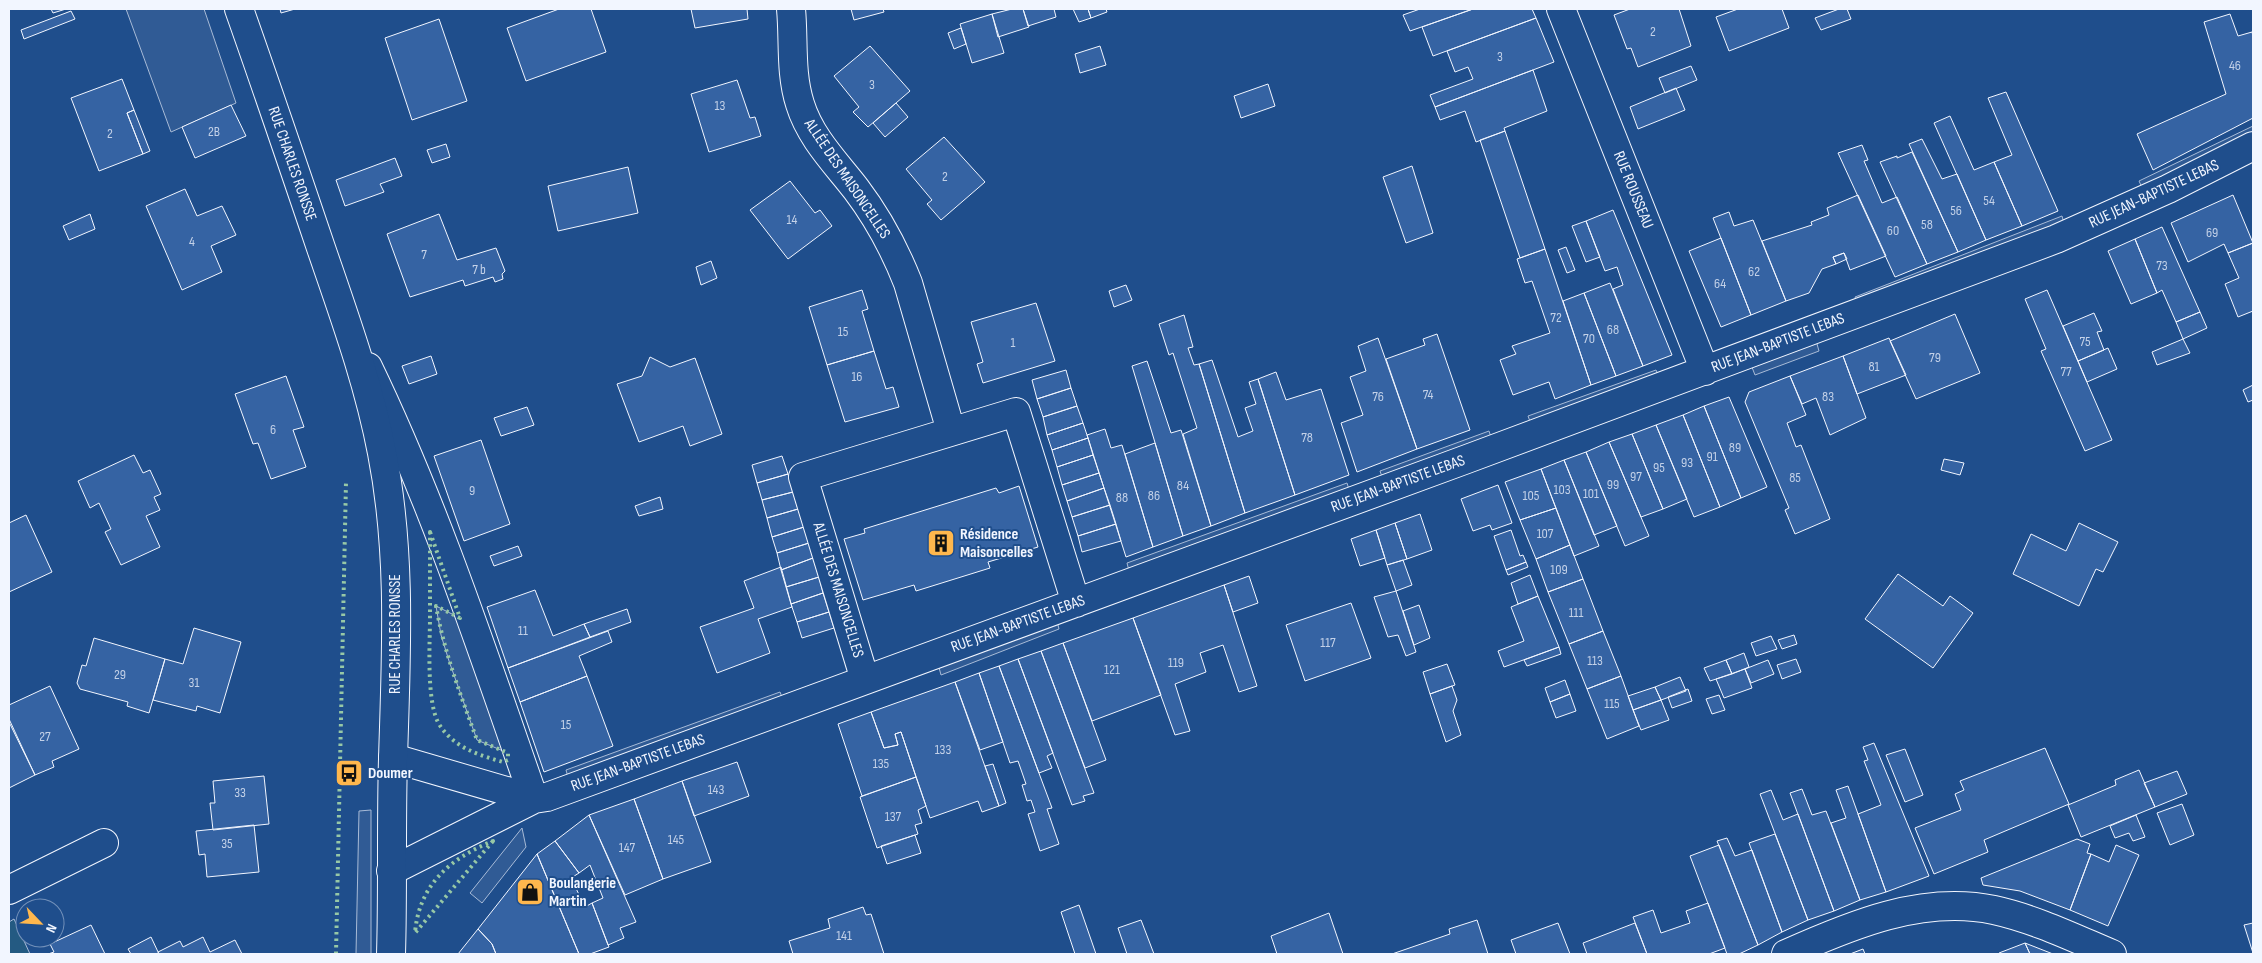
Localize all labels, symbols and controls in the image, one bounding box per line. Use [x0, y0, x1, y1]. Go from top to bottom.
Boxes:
house number: 2 [1650, 23, 1656, 40]
house number: 3 [1497, 48, 1503, 65]
house number: 46 [2229, 57, 2241, 74]
house number: 3 [869, 76, 875, 93]
house number: 13 [715, 97, 726, 114]
street label: RUE CHARLES RONSSE [264, 104, 320, 224]
street label: ALLÉE DES MAISONCELLES [799, 115, 894, 243]
house number: 2B [208, 123, 220, 140]
house number: 2 [107, 125, 113, 142]
street label: RUE ROUSSEAU [1609, 148, 1657, 232]
street label: RUE JEAN-BAPTISTE LEBAS [2086, 156, 2222, 232]
house number: 2 [942, 168, 948, 185]
house number: 54 [1983, 192, 1995, 209]
house number: 56 [1950, 202, 1962, 219]
house number: 14 [787, 211, 798, 228]
house number: 58 [1921, 216, 1933, 233]
house number: 60 [1887, 222, 1899, 239]
house number: 69 [2206, 224, 2218, 241]
house number: 4 [189, 233, 195, 250]
house number: 7 [421, 246, 427, 263]
house number: 73 [2156, 257, 2168, 274]
house number: 7 b [472, 261, 486, 278]
house number: 62 [1748, 263, 1760, 280]
house number: 64 [1714, 275, 1726, 292]
house number: 72 [1550, 309, 1562, 326]
street label: RUE JEAN-BAPTISTE LEBAS [1709, 309, 1847, 377]
house number: 68 [1607, 321, 1619, 338]
house number: 15 [838, 323, 849, 340]
house number: 70 [1583, 330, 1595, 347]
house number: 75 [2079, 333, 2091, 350]
house number: 1 [1011, 334, 1016, 351]
house number: 79 [1929, 349, 1941, 366]
house number: 81 [1868, 358, 1880, 375]
house number: 77 [2060, 363, 2072, 380]
house number: 16 [851, 368, 863, 385]
house number: 74 [1423, 386, 1434, 403]
house number: 76 [1372, 388, 1384, 405]
house number: 83 [1822, 388, 1834, 405]
house number: 6 [270, 421, 276, 438]
house number: 78 [1301, 429, 1313, 446]
house number: 89 [1729, 439, 1741, 456]
house number: 91 [1706, 448, 1718, 465]
street label: RUE JEAN-BAPTISTE LEBAS [1328, 451, 1468, 517]
house number: 93 [1681, 454, 1693, 471]
house number: 95 [1653, 459, 1665, 476]
house number: 97 [1630, 468, 1642, 485]
house number: 85 [1789, 469, 1801, 486]
house number: 99 [1607, 476, 1619, 493]
house number: 84 [1177, 477, 1189, 494]
house number: 103 [1553, 481, 1571, 498]
house number: 9 [469, 482, 475, 499]
house number: 101 [1583, 485, 1599, 502]
house number: 86 [1148, 487, 1160, 504]
house number: 105 [1523, 487, 1540, 504]
house number: 88 [1116, 489, 1128, 506]
street label: ALLÉE DES MAISONCELLES [808, 519, 868, 660]
place label: Résidence Maisoncelles [960, 525, 1033, 562]
house number: 107 [1537, 525, 1554, 542]
building icon: Résidence Maisoncelles [926, 528, 956, 558]
house number: 109 [1550, 561, 1568, 578]
street label: RUE CHARLES RONSSE [386, 574, 405, 694]
street label: RUE JEAN-BAPTISTE LEBAS [948, 591, 1088, 657]
house number: 111 [1569, 604, 1583, 621]
house number: 11 [518, 622, 528, 639]
house number: 117 [1320, 634, 1336, 651]
house number: 113 [1587, 652, 1603, 669]
house number: 119 [1168, 654, 1184, 671]
house number: 121 [1104, 661, 1120, 678]
house number: 29 [114, 666, 126, 683]
house number: 31 [189, 674, 199, 691]
house number: 115 [1604, 695, 1620, 712]
house number: 15 [561, 716, 572, 733]
house number: 27 [39, 728, 51, 745]
street label: RUE JEAN-BAPTISTE LEBAS [568, 730, 708, 796]
house number: 133 [935, 741, 951, 758]
house number: 135 [873, 755, 890, 772]
bus stop icon: Doumer [334, 758, 364, 788]
place label: Doumer [368, 764, 413, 783]
house number: 143 [708, 781, 724, 798]
house number: 33 [234, 784, 246, 801]
house number: 137 [885, 808, 902, 825]
house number: 145 [668, 831, 685, 848]
house number: 35 [221, 835, 233, 852]
house number: 147 [619, 839, 636, 856]
place label: Boulangerie Martin [549, 874, 616, 911]
shop icon: Boulangerie Martin [515, 877, 545, 907]
north arrow [15, 898, 65, 948]
text: N [42, 921, 61, 935]
house number: 141 [836, 927, 852, 944]

